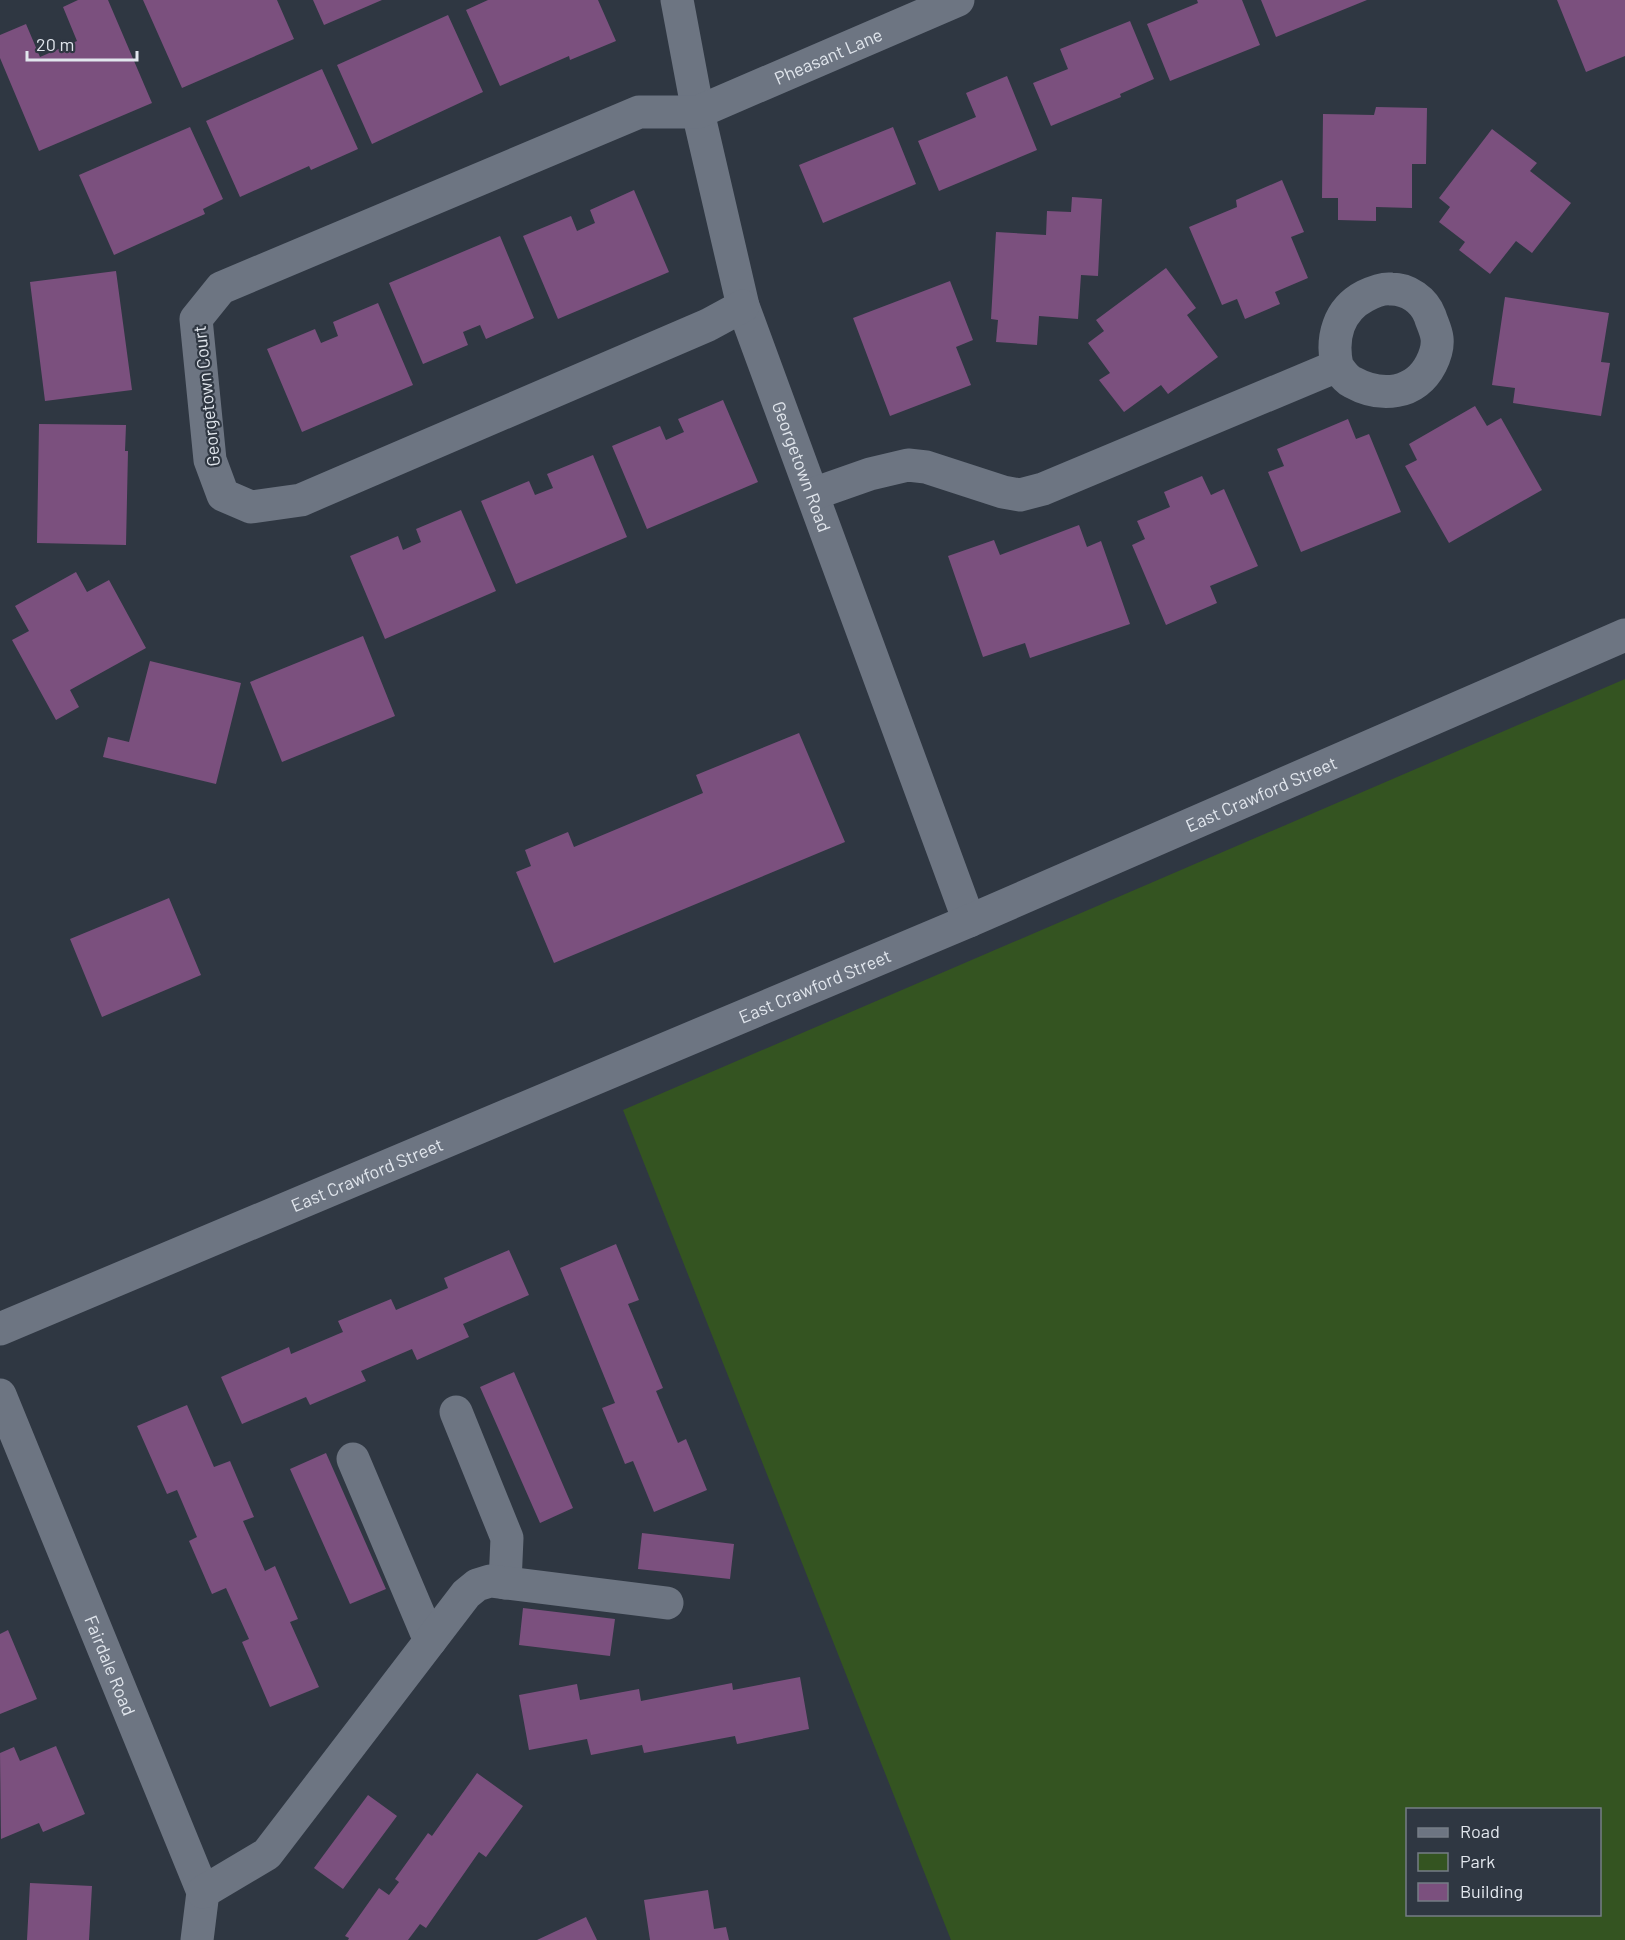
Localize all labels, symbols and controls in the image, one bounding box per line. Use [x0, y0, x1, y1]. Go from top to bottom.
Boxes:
street label: Pheasant Lane [771, 23, 886, 89]
scale bar [27, 24, 136, 62]
text: 20 m [36, 33, 74, 55]
street label: Georgetown Court [188, 324, 224, 468]
street label: Georgetown Road [768, 398, 836, 535]
street label: East Crawford Street [1182, 751, 1340, 836]
street label: East Crawford Street [735, 944, 894, 1028]
street label: East Crawford Street [287, 1133, 446, 1216]
street label: Fairdale Road [80, 1612, 141, 1719]
legend [1406, 1808, 1601, 1916]
text: Road [1460, 1820, 1500, 1842]
text: Park [1460, 1850, 1495, 1872]
text: Building [1460, 1880, 1523, 1902]

